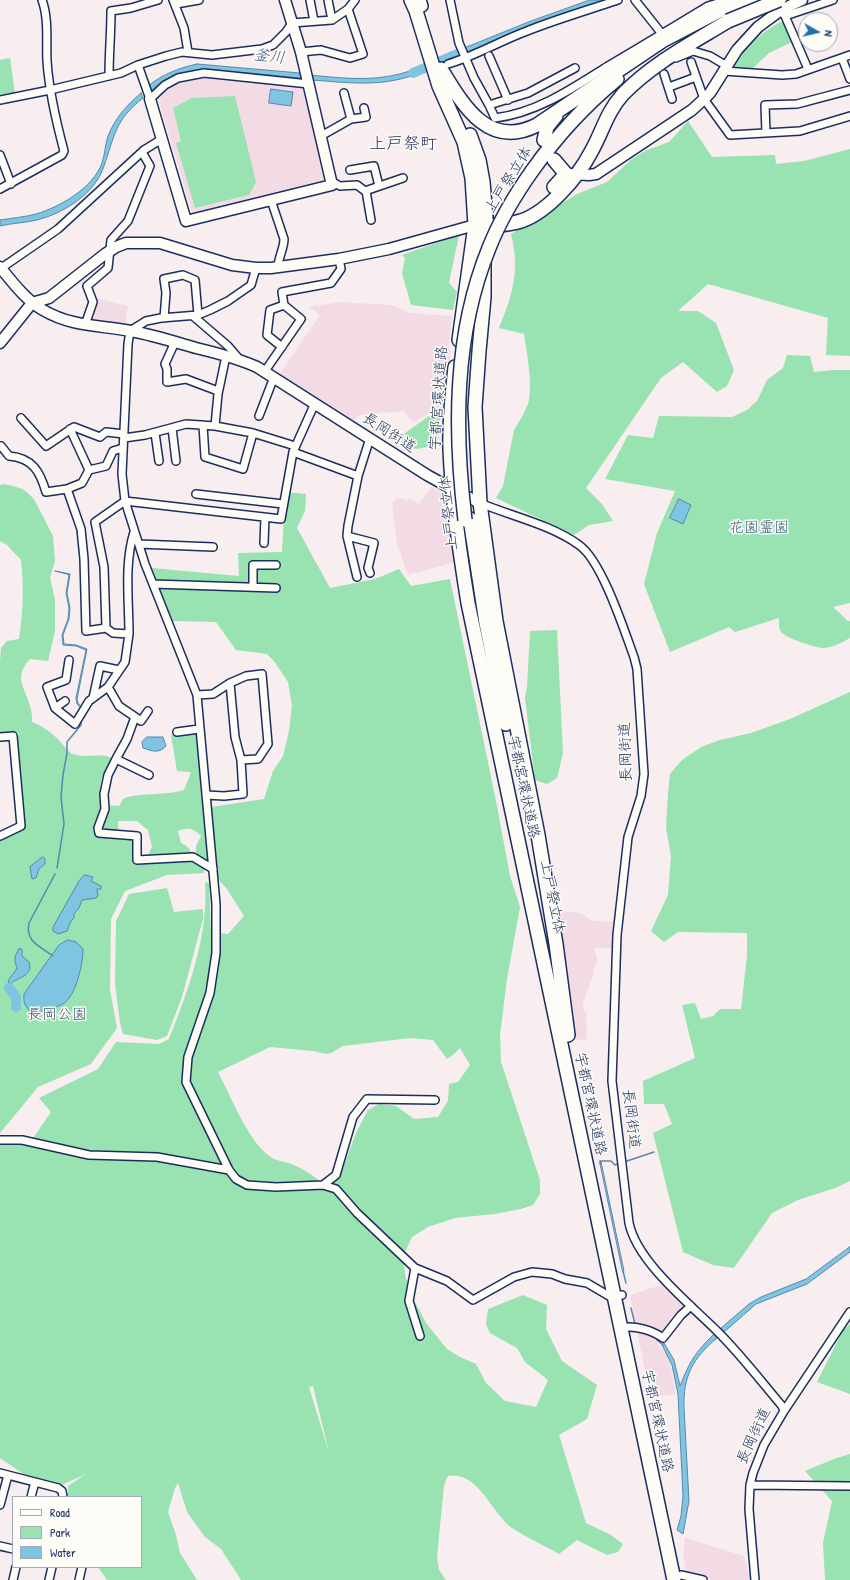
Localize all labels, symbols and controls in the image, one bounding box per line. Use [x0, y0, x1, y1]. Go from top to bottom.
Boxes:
north arrow [798, 12, 838, 52]
text: N [822, 30, 836, 37]
water label: 釜川 [252, 46, 286, 68]
district label: 上戸祭町 [369, 134, 437, 154]
street label: 上戸祭立体 [481, 143, 537, 217]
street label: 宇都宮環状道路 [426, 345, 452, 451]
street label: 長岡街道 [359, 409, 419, 457]
street label: 上戸祭立体 [436, 475, 462, 551]
park label: 花園霊園 [729, 519, 789, 537]
street label: 長岡街道 [616, 722, 636, 782]
street label: 宇都宮環状道路 [503, 734, 543, 840]
street label: 上戸祭立体 [536, 858, 568, 936]
park label: 長岡公園 [27, 1006, 87, 1024]
street label: 宇都宮環状道路 [570, 1051, 610, 1157]
street label: 長岡街道 [618, 1088, 644, 1150]
street label: 宇都宮環状道路 [637, 1368, 677, 1474]
street label: 長岡街道 [733, 1405, 775, 1467]
legend [12, 1496, 142, 1568]
text: Road [50, 1504, 70, 1521]
text: Park [50, 1524, 70, 1541]
text: Water [50, 1544, 76, 1561]

